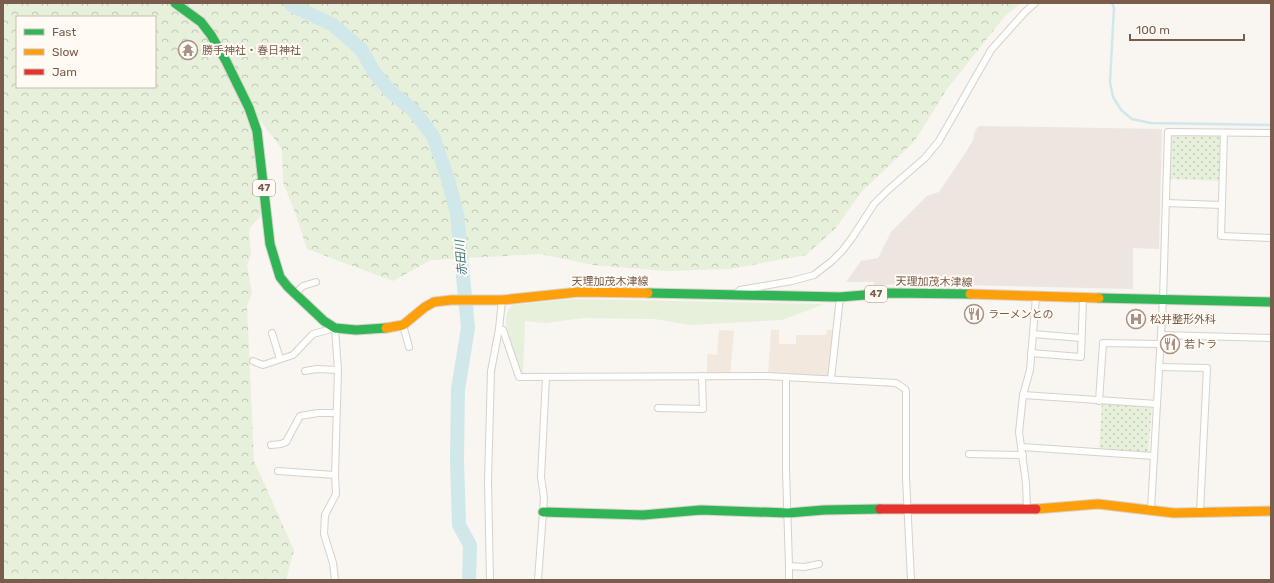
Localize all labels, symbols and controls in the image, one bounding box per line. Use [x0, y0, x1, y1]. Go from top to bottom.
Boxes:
legend [16, 16, 156, 88]
scale bar [1130, 16, 1244, 42]
text: 100 m [1136, 23, 1170, 37]
text: Fast [52, 25, 76, 39]
temple icon: 勝手神社・春日神社 [177, 39, 199, 61]
place label: 勝手神社・春日神社 [202, 44, 301, 57]
text: Slow [52, 45, 79, 59]
text: Jam [52, 65, 77, 79]
road number: 47 [253, 180, 275, 196]
water label: 赤田川 [452, 237, 470, 277]
street label: 天理加茂木津線 [572, 275, 649, 288]
street label: 天理加茂木津線 [895, 275, 973, 289]
road number: 47 [865, 286, 887, 302]
restaurant icon: ラーメンとの [963, 303, 985, 325]
place label: ラーメンとの [988, 308, 1053, 321]
hospital icon: 松井整形外科 [1125, 308, 1147, 330]
place label: 松井整形外科 [1150, 313, 1216, 326]
restaurant icon: 若トラ [1159, 333, 1181, 355]
place label: 若トラ [1184, 338, 1217, 351]

